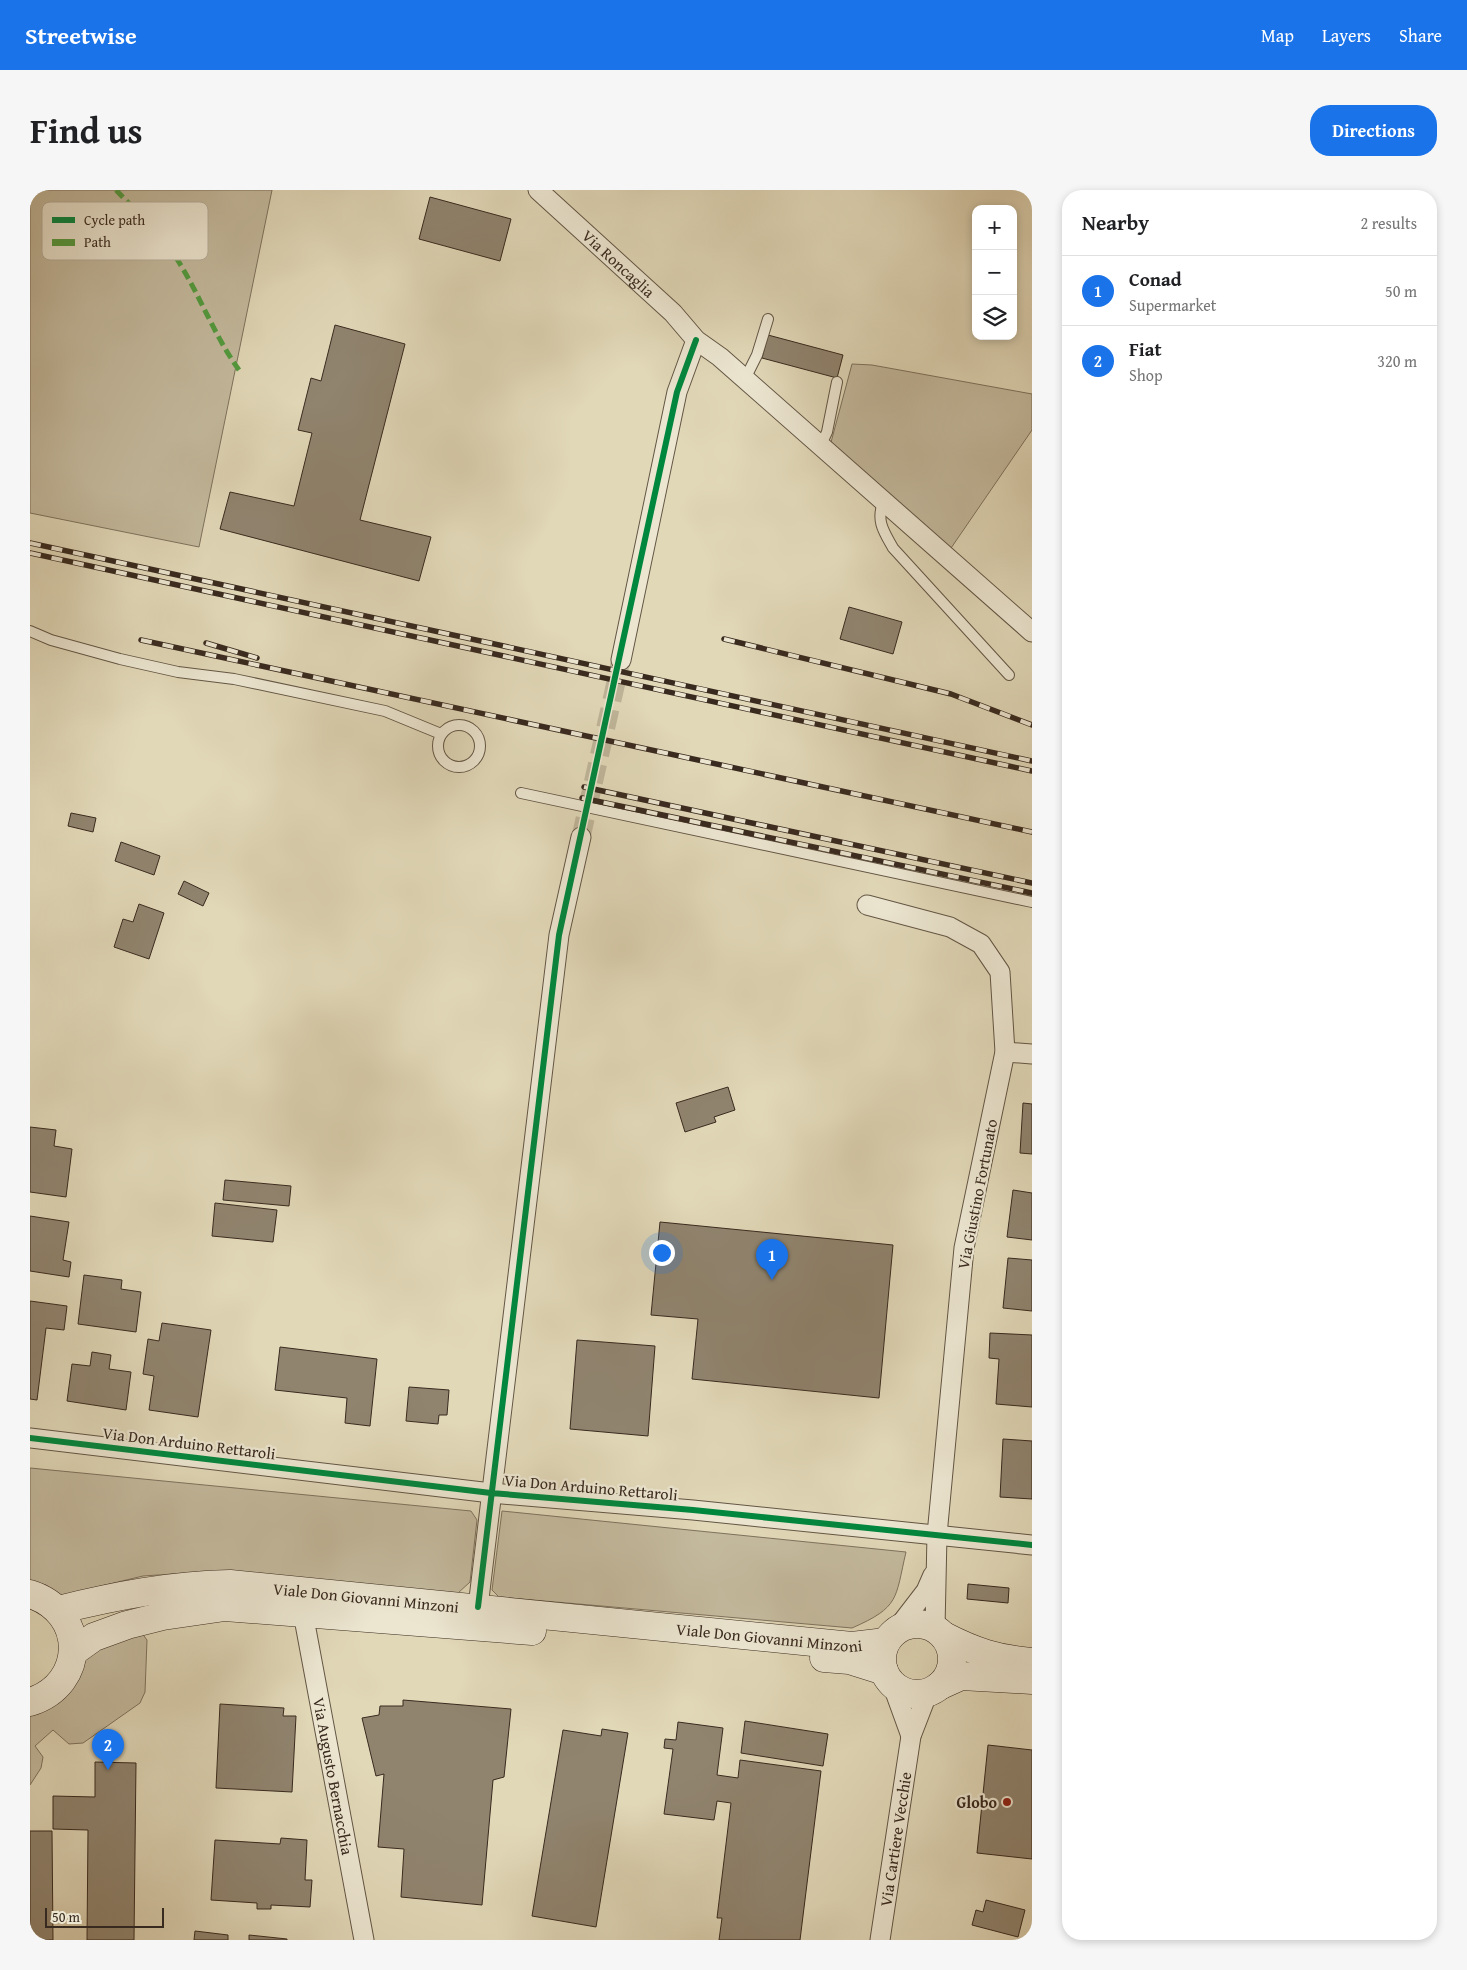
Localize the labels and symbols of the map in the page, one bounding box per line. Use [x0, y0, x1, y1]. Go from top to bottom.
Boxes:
legend [42, 202, 208, 260]
text: Cycle path [84, 210, 145, 230]
street label: Via Roncaglia [577, 224, 661, 303]
text: Path [84, 232, 111, 252]
street label: Via Giustino Fortunato [951, 1117, 1003, 1271]
pin: 1 [756, 1239, 788, 1280]
your location [649, 1240, 675, 1266]
street label: Via Don Arduino Rettaroli [101, 1420, 277, 1466]
street label: Via Don Arduino Rettaroli [503, 1467, 679, 1507]
street label: Viale Don Giovanni Minzoni [272, 1576, 461, 1619]
street label: Viale Don Giovanni Minzoni [675, 1617, 864, 1658]
street label: Via Augusto Bernacchia [307, 1696, 360, 1857]
pin: 2 [92, 1729, 124, 1770]
street label: Via Cartiere Vecchie [873, 1770, 917, 1908]
place label: Globo [957, 1790, 997, 1814]
marker: Globo [1001, 1796, 1013, 1808]
scale bar [45, 1905, 164, 1928]

